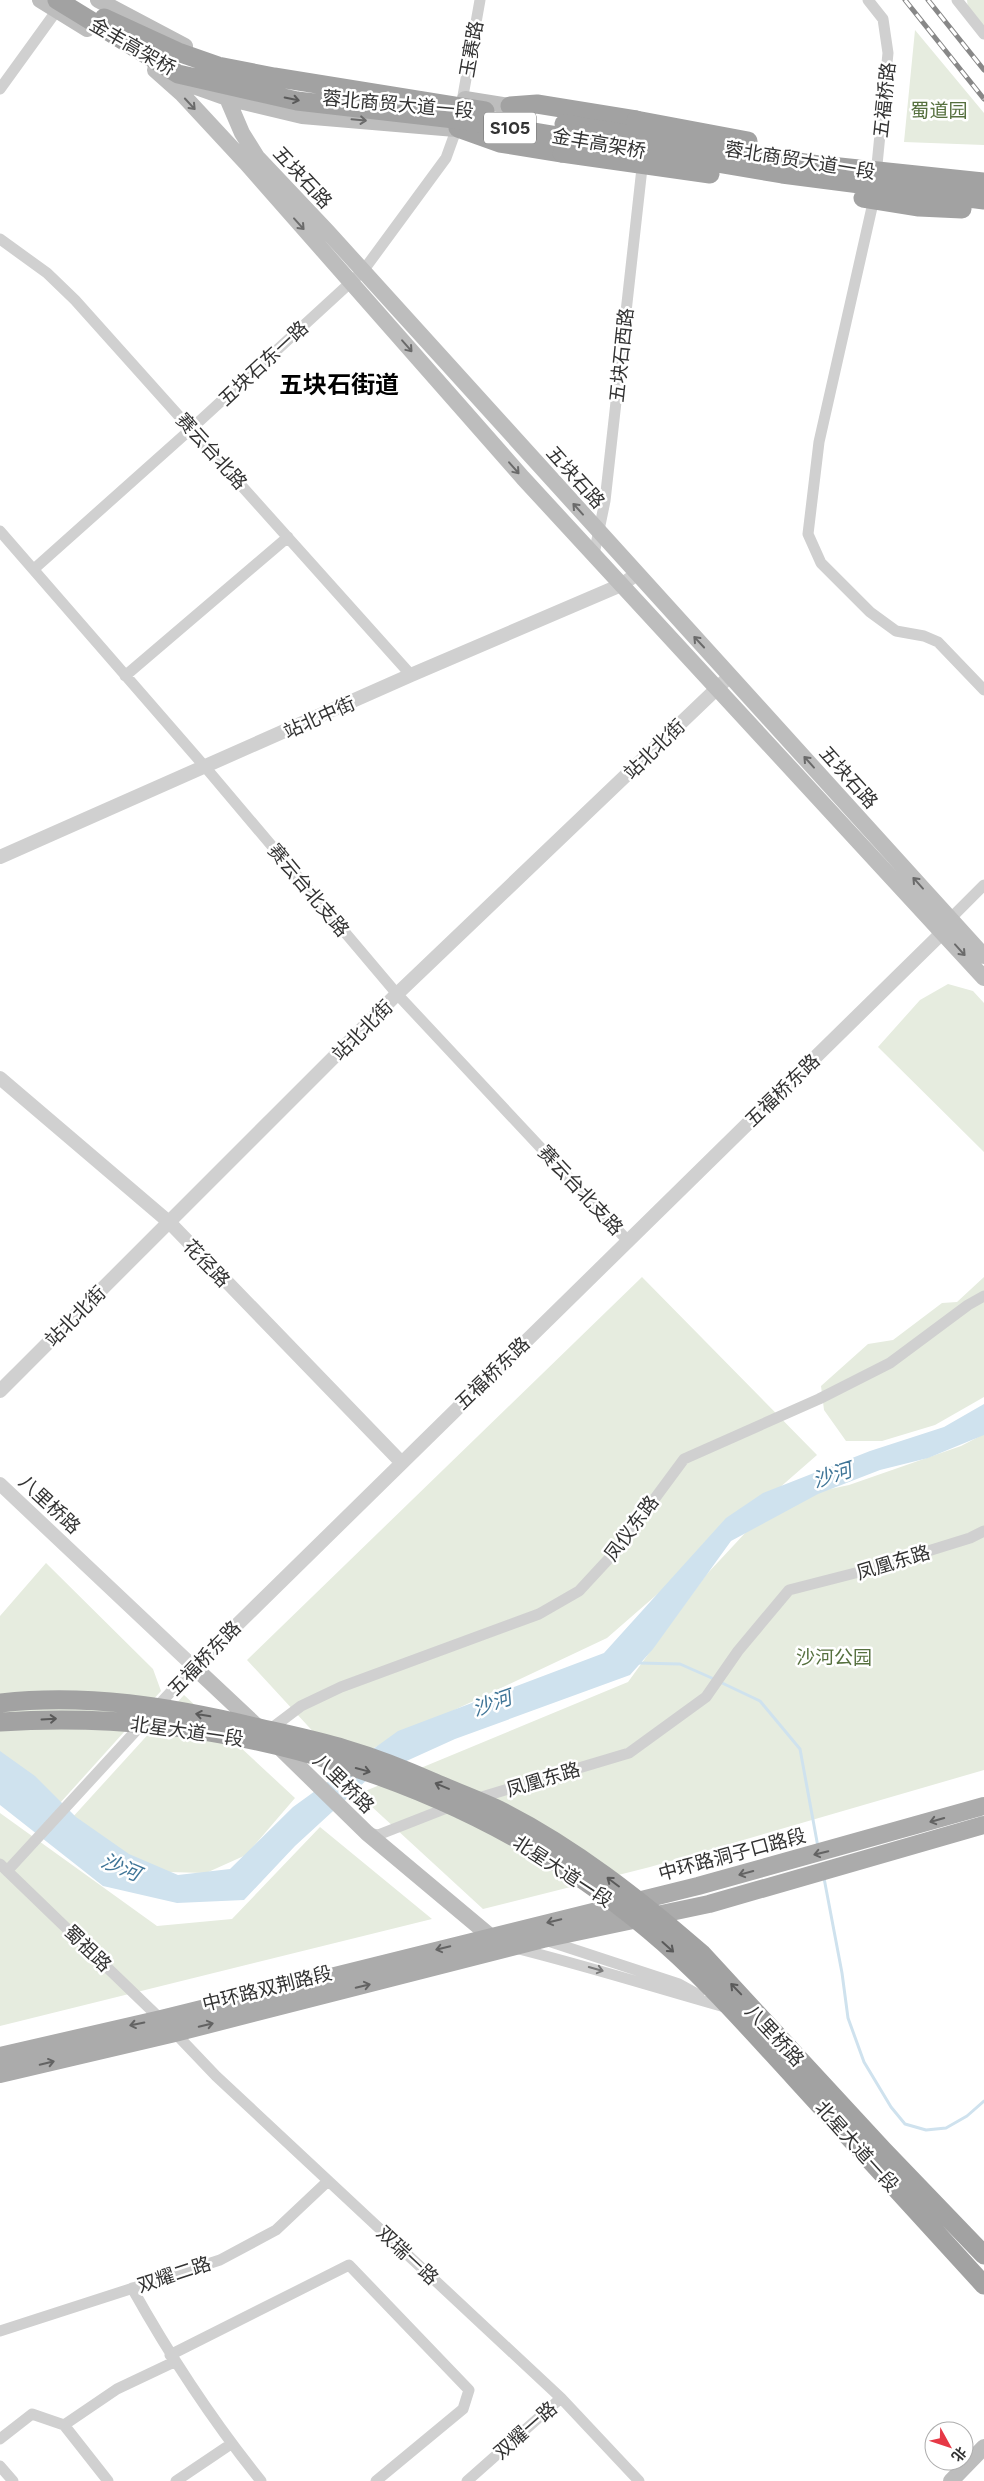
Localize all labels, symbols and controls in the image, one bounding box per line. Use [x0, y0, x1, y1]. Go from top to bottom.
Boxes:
street label: 金丰高架桥 [86, 13, 180, 80]
street label: 玉赛路 [455, 19, 488, 79]
street label: 五福桥路 [869, 61, 900, 139]
street label: 蓉北商贸大道一段 [321, 86, 475, 123]
one-way arrow [283, 95, 299, 105]
one-way arrow [184, 97, 196, 110]
park label: 蜀道园 [910, 99, 968, 122]
road number: S105 [484, 112, 536, 144]
one-way arrow [350, 116, 366, 125]
street label: 金丰高架桥 [550, 124, 648, 163]
street label: 蓉北商贸大道一段 [723, 137, 877, 184]
street label: 五块石路 [268, 142, 337, 213]
one-way arrow [293, 218, 305, 231]
street label: 五块石西路 [605, 307, 638, 404]
street label: 五块石东一路 [214, 316, 313, 411]
one-way arrow [401, 339, 413, 352]
district label: 五块石街道 [279, 370, 399, 399]
street label: 赛云台北路 [171, 408, 252, 494]
street label: 五块石路 [542, 441, 610, 513]
one-way arrow [508, 461, 519, 474]
one-way arrow [572, 502, 584, 515]
one-way arrow [693, 635, 705, 648]
street label: 站北中街 [280, 691, 359, 743]
street label: 站北北街 [619, 715, 690, 784]
street label: 五块石路 [815, 741, 883, 813]
one-way arrow [803, 756, 814, 769]
street label: 赛云台北支路 [263, 839, 354, 941]
one-way arrow [912, 876, 923, 889]
one-way arrow [954, 944, 966, 957]
street label: 站北北街 [327, 995, 397, 1065]
street label: 五福桥东路 [740, 1049, 825, 1132]
street label: 赛云台北支路 [533, 1141, 628, 1240]
street label: 花径路 [179, 1235, 235, 1292]
street label: 站北北街 [40, 1281, 110, 1351]
street label: 五福桥东路 [450, 1332, 535, 1415]
water label: 沙河 [809, 1456, 859, 1493]
street label: 八里桥路 [14, 1470, 85, 1539]
street label: 凤仪东路 [599, 1491, 663, 1566]
street label: 凤凰东路 [853, 1540, 933, 1585]
street label: 五福桥东路 [163, 1616, 246, 1701]
park label: 沙河公园 [796, 1646, 872, 1669]
water label: 沙河 [469, 1684, 519, 1721]
one-way arrow [195, 1710, 211, 1720]
street label: 北星大道一段 [129, 1712, 245, 1751]
one-way arrow [40, 1714, 56, 1723]
street label: 八里桥路 [308, 1749, 379, 1818]
street label: 凤凰东路 [503, 1757, 583, 1802]
one-way arrow [355, 1766, 371, 1775]
one-way arrow [435, 1780, 450, 1790]
one-way arrow [930, 1816, 946, 1825]
street label: 中环路洞子口路段 [656, 1824, 809, 1885]
street label: 北星大道一段 [509, 1831, 617, 1912]
water label: 沙河 [98, 1848, 148, 1887]
one-way arrow [814, 1848, 830, 1858]
one-way arrow [738, 1868, 754, 1878]
one-way arrow [607, 1877, 620, 1888]
one-way arrow [547, 1917, 563, 1926]
street label: 蜀祖路 [59, 1920, 116, 1976]
one-way arrow [662, 1941, 675, 1953]
one-way arrow [435, 1944, 451, 1953]
street label: 中环路双荆路段 [200, 1961, 334, 2016]
one-way arrow [588, 1964, 604, 1974]
one-way arrow [355, 1981, 371, 1990]
one-way arrow [730, 1983, 742, 1995]
street label: 八里桥路 [740, 2000, 809, 2071]
one-way arrow [130, 2020, 146, 2030]
one-way arrow [197, 2020, 213, 2029]
one-way arrow [39, 2058, 55, 2067]
street label: 北星大道一段 [810, 2096, 903, 2196]
street label: 双瑞一路 [372, 2221, 443, 2290]
street label: 双耀二路 [134, 2252, 214, 2297]
street label: 双耀一路 [489, 2397, 562, 2464]
north arrow [924, 2421, 974, 2471]
text: 北 [948, 2443, 970, 2465]

